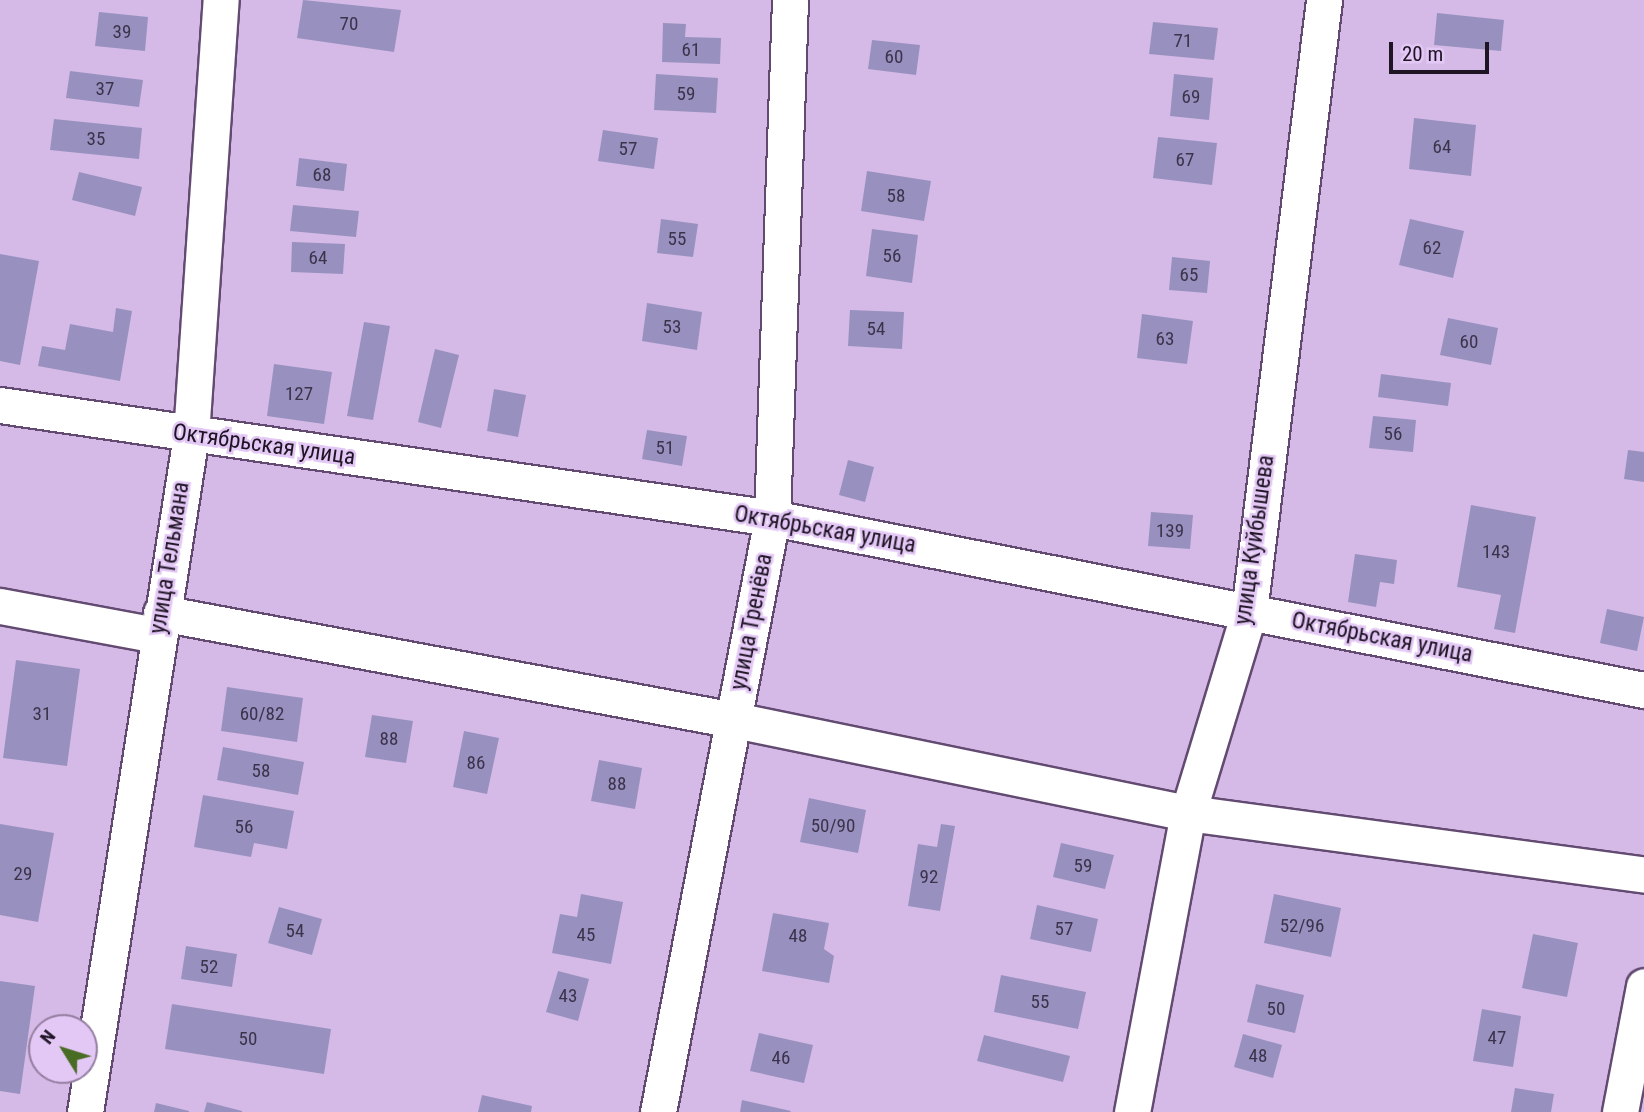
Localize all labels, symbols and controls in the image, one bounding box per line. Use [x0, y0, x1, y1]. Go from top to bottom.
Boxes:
house number: 70 [340, 13, 358, 35]
house number: 39 [113, 21, 131, 43]
scale bar [1392, 28, 1492, 72]
house number: 71 [1174, 30, 1192, 52]
house number: 61 [682, 39, 700, 61]
text: 20 m [1402, 42, 1443, 66]
house number: 60 [885, 46, 903, 68]
house number: 37 [96, 78, 114, 100]
house number: 59 [677, 83, 695, 105]
house number: 69 [1182, 86, 1200, 108]
house number: 35 [87, 128, 105, 150]
house number: 64 [1433, 136, 1451, 158]
house number: 57 [619, 138, 637, 160]
house number: 67 [1176, 149, 1194, 171]
house number: 68 [313, 164, 331, 186]
house number: 58 [887, 185, 905, 207]
house number: 55 [668, 228, 686, 250]
house number: 62 [1423, 237, 1441, 259]
house number: 56 [883, 245, 901, 267]
house number: 64 [309, 247, 327, 269]
house number: 65 [1180, 264, 1198, 286]
house number: 53 [663, 316, 681, 338]
house number: 54 [867, 318, 885, 340]
house number: 63 [1156, 328, 1174, 350]
house number: 60 [1460, 331, 1478, 353]
house number: 127 [285, 383, 313, 405]
street label: Октябрьская улица [171, 419, 357, 471]
house number: 56 [1384, 423, 1402, 445]
house number: 51 [656, 437, 674, 459]
street label: улица Куйбышева [1229, 453, 1281, 627]
street label: улица Тельмана [144, 480, 196, 636]
street label: Октябрьская улица [732, 500, 918, 560]
house number: 139 [1156, 520, 1184, 542]
house number: 143 [1482, 541, 1510, 563]
street label: улица Тренёва [725, 551, 779, 693]
street label: Октябрьская улица [1289, 607, 1475, 669]
house number: 31 [33, 703, 51, 725]
house number: 60/82 [240, 703, 284, 725]
house number: 88 [380, 728, 398, 750]
house number: 86 [467, 752, 485, 774]
house number: 58 [252, 760, 270, 782]
house number: 88 [608, 773, 626, 795]
house number: 50/90 [811, 815, 855, 837]
house number: 56 [235, 816, 253, 838]
house number: 59 [1074, 855, 1092, 877]
house number: 29 [14, 863, 32, 885]
house number: 92 [920, 866, 938, 888]
house number: 52/96 [1280, 915, 1324, 937]
house number: 57 [1055, 918, 1073, 940]
house number: 54 [286, 920, 304, 942]
house number: 45 [577, 924, 595, 946]
house number: 48 [789, 925, 807, 947]
house number: 52 [200, 956, 218, 978]
house number: 43 [559, 985, 577, 1007]
house number: 55 [1031, 991, 1049, 1013]
house number: 50 [1267, 998, 1285, 1020]
north arrow [28, 1014, 98, 1084]
text: N [35, 1025, 60, 1049]
house number: 47 [1488, 1027, 1506, 1049]
house number: 50 [239, 1028, 257, 1050]
house number: 48 [1249, 1045, 1267, 1067]
house number: 46 [772, 1047, 790, 1069]

